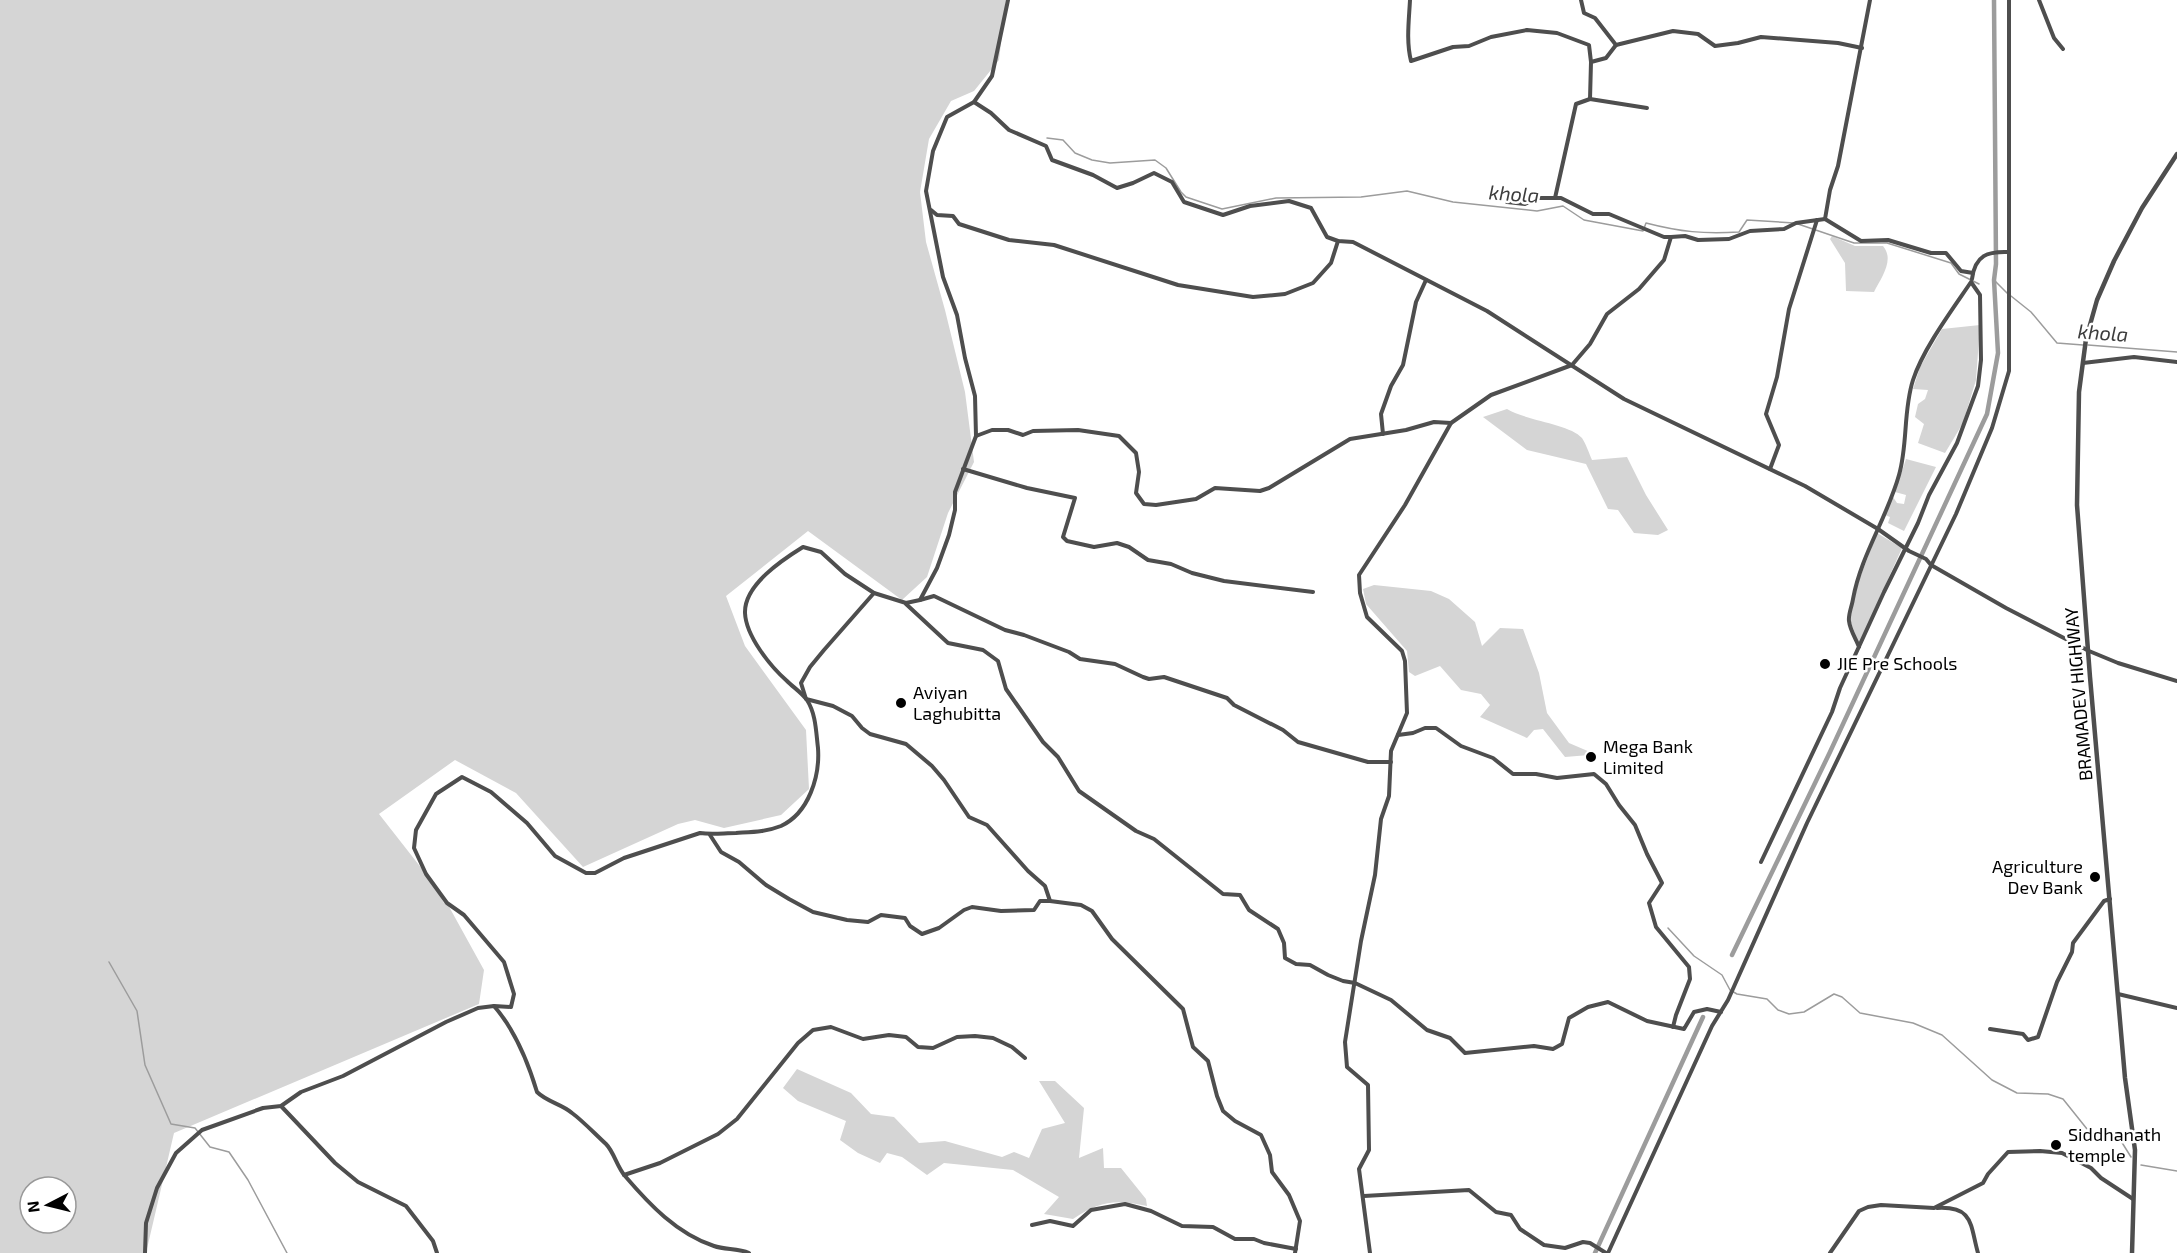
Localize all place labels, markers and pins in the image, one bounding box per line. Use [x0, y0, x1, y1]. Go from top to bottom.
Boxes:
place label: JIE Pre Schools [1837, 652, 1958, 674]
marker: JIE Pre Schools [1818, 657, 1832, 671]
place label: Aviyan Laghubitta [913, 681, 1001, 724]
marker: Aviyan Laghubitta [894, 696, 908, 710]
place label: Mega Bank Limited [1603, 735, 1693, 778]
marker: Mega Bank Limited [1584, 750, 1598, 764]
place label: Agriculture Dev Bank [1992, 855, 2083, 898]
marker: Agriculture Dev Bank [2088, 870, 2102, 884]
place label: Siddhanath temple [2068, 1123, 2161, 1166]
marker: Siddhanath temple [2049, 1138, 2063, 1152]

